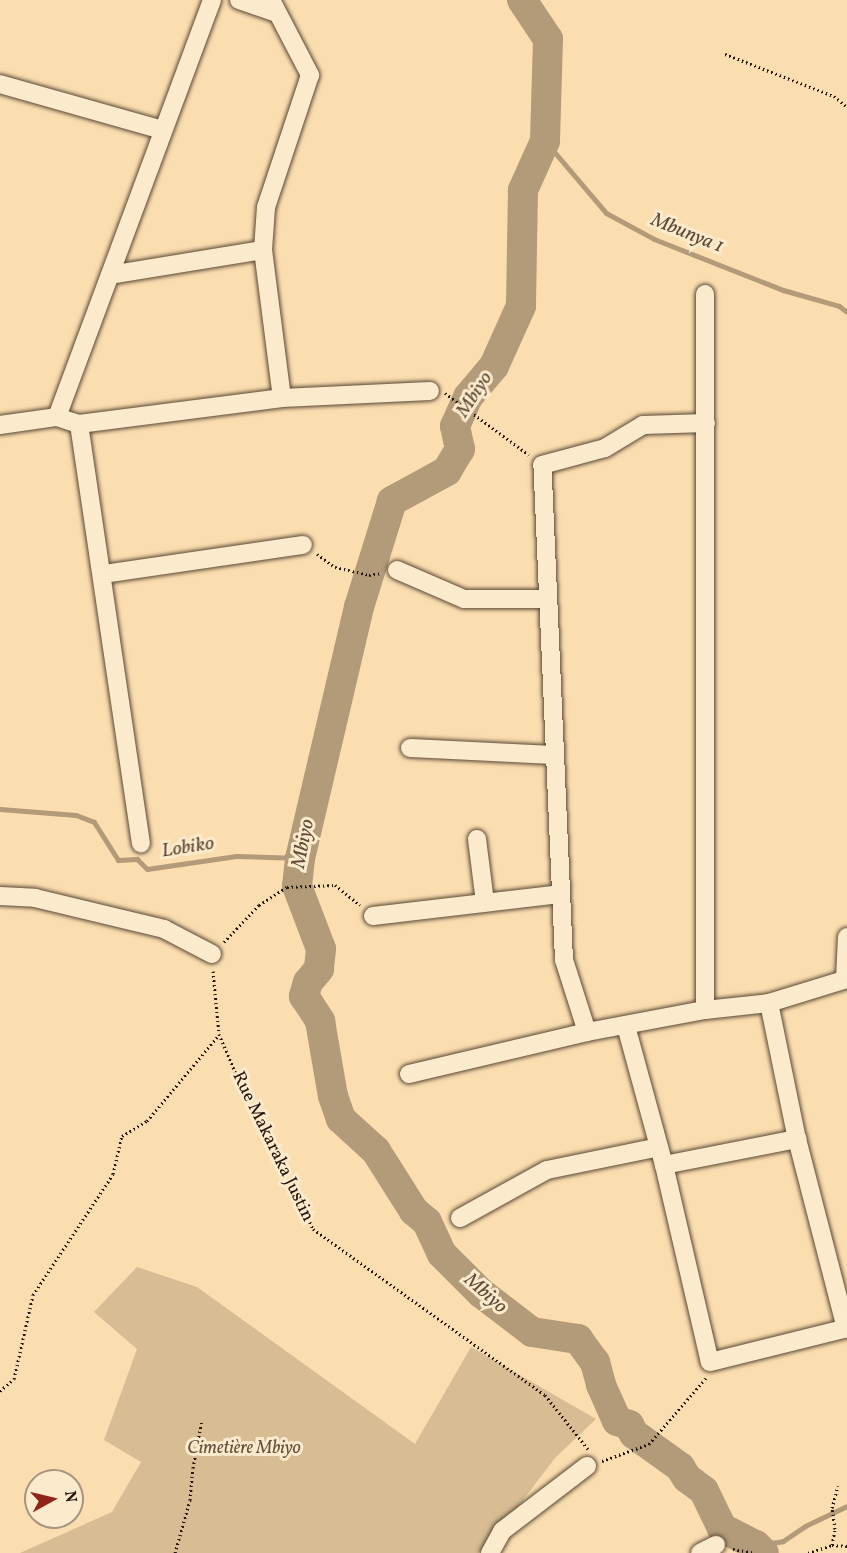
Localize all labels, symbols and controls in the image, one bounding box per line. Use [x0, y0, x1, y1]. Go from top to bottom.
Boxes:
water label: Mbunya 1 [647, 209, 727, 259]
water label: Mbiyo [451, 368, 499, 422]
water label: Mbiyo [288, 817, 320, 871]
water label: Lobiko [160, 832, 216, 864]
street label: Rue Makaraka Justin [226, 1068, 318, 1226]
water label: Mbiyo [458, 1269, 512, 1319]
park label: Cimetière Mbiyo [187, 1438, 301, 1460]
north arrow [24, 1469, 84, 1529]
text: N [58, 1489, 82, 1504]

